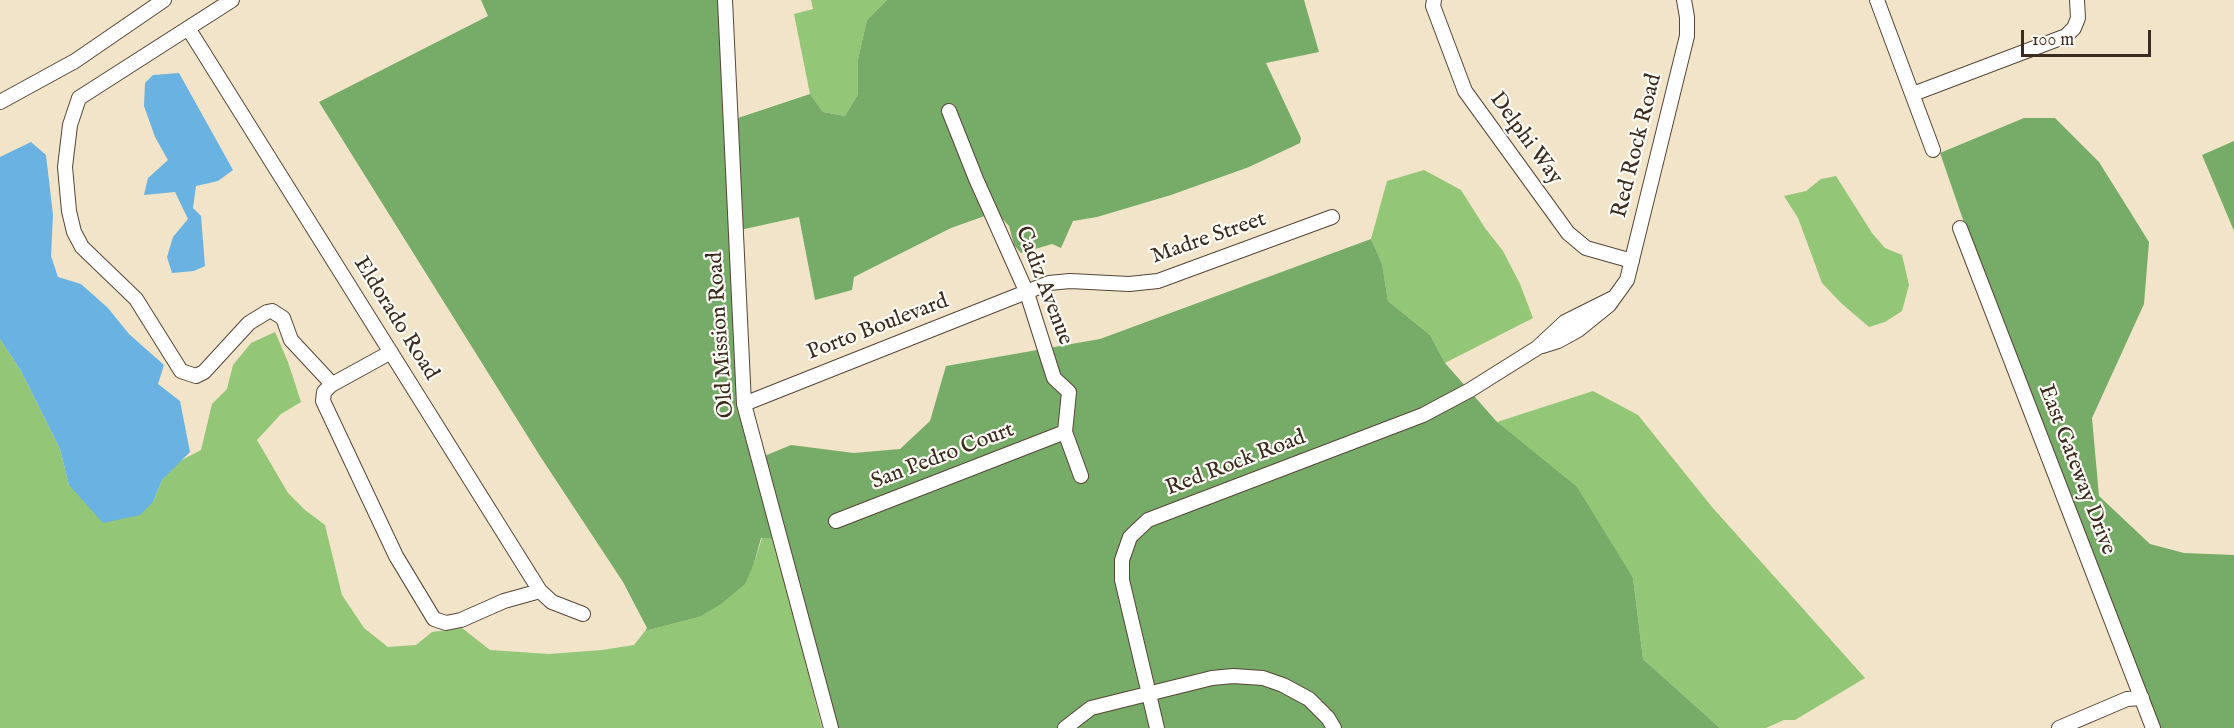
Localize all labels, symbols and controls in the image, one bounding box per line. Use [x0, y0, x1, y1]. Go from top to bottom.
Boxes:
scale bar [2024, 18, 2154, 56]
text: 100 m [2032, 29, 2074, 52]
street label: Red Rock Road [1607, 71, 1669, 221]
street label: Delphi Way [1483, 88, 1567, 190]
street label: Madre Street [1148, 207, 1270, 271]
street label: Cadiz Avenue [1008, 223, 1078, 349]
street label: Old Mission Road [703, 251, 741, 419]
street label: Eldorado Road [347, 252, 443, 386]
street label: Porto Boulevard [804, 289, 952, 367]
street label: East Gateway Drive [2031, 381, 2121, 559]
street label: San Pedro Court [868, 418, 1018, 496]
street label: Red Rock Road [1162, 425, 1310, 503]

